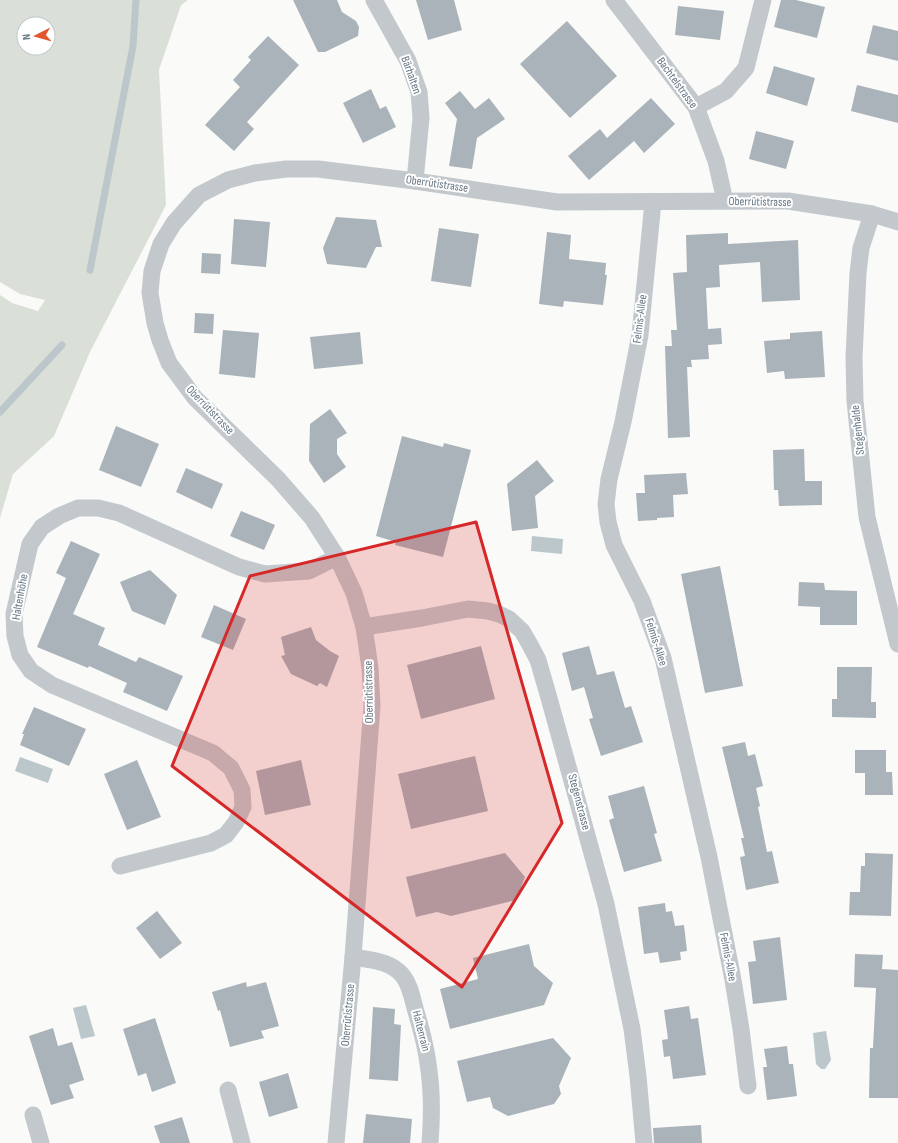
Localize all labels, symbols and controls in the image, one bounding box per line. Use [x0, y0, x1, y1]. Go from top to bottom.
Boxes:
north arrow [16, 16, 56, 56]
text: N [20, 33, 33, 41]
street label: Bärhalten [397, 54, 425, 96]
street label: Bachtelstrasse [653, 54, 701, 112]
street label: Oberrütistrasse [405, 172, 469, 196]
street label: Oberrütistrasse [729, 194, 792, 210]
street label: Felmis-Allee [630, 293, 650, 344]
street label: Oberrütistrasse [183, 382, 237, 438]
street label: Stegenhalde [848, 404, 868, 456]
street label: Haltenhöhe [9, 573, 31, 621]
street label: Felmis-Allee [641, 616, 671, 668]
street label: Oberrütistrasse [361, 660, 377, 723]
street label: Stegenstrasse [564, 772, 594, 832]
street label: Felmis-Allee [716, 931, 740, 983]
street label: Oberrütistrasse [338, 983, 358, 1047]
street label: Haltenrain [409, 1009, 433, 1053]

